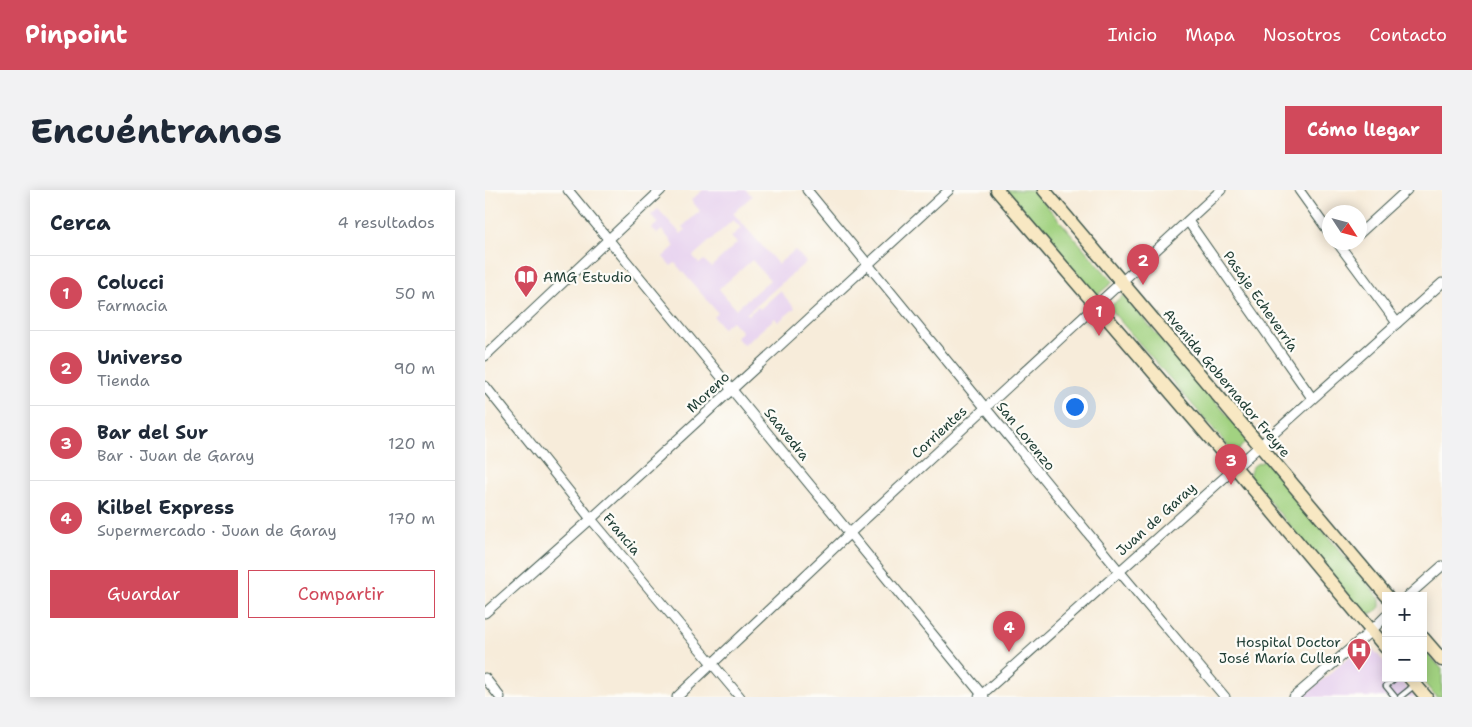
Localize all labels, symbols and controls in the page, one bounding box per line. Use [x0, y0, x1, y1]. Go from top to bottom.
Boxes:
text: Pinpoint [25, 19, 127, 51]
text: Inicio [1108, 23, 1157, 47]
text: Mapa [1185, 23, 1235, 47]
text: Nosotros [1263, 23, 1341, 47]
text: Contacto [1369, 23, 1447, 47]
button: Cómo llegar [1285, 106, 1442, 154]
text: Encuéntranos [30, 107, 282, 154]
north arrow [1322, 205, 1367, 250]
text: Cerca [50, 209, 111, 237]
text: 4 resultados [337, 212, 435, 233]
pin: 2 [1127, 244, 1159, 285]
street label: Pasaje Echeverría [1220, 247, 1303, 355]
library icon: AMG Estudio [513, 264, 539, 298]
place label: AMG Estudio [543, 268, 632, 286]
text: Colucci [97, 270, 164, 295]
text: 1 [62, 283, 70, 304]
text: 50 m [395, 283, 435, 304]
text: Farmacia [97, 295, 167, 316]
pin: 1 [1083, 295, 1115, 336]
street label: Avenida Gobernador Freyre [1160, 305, 1295, 461]
text: Universo [97, 345, 182, 370]
text: 2 [60, 358, 72, 379]
text: 90 m [394, 358, 435, 379]
street label: Moreno [683, 368, 733, 416]
text: Tienda [97, 370, 150, 391]
your location [1062, 394, 1088, 420]
street label: San Lorenzo [993, 398, 1059, 474]
street label: Corrientes [908, 402, 971, 462]
street label: Saavedra [760, 404, 814, 464]
text: Bar del Sur [97, 420, 208, 445]
text: 3 [60, 433, 72, 454]
text: 120 m [388, 433, 435, 454]
pin: 3 [1215, 444, 1247, 485]
text: Bar · Juan de Garay [97, 445, 254, 466]
street label: Juan de Garay [1112, 479, 1200, 559]
text: Kilbel Express [97, 495, 234, 520]
text: 4 [60, 508, 72, 529]
text: 170 m [388, 508, 435, 529]
street label: Francia [599, 509, 645, 559]
text: Supermercado · Juan de Garay [97, 520, 337, 541]
button: Guardar [50, 570, 238, 618]
button: Compartir [248, 570, 435, 618]
map controls [1382, 592, 1427, 682]
button: + [1382, 592, 1427, 637]
pin: 4 [993, 611, 1025, 652]
place label: Hospital Doctor José María Cullen [1219, 633, 1341, 667]
hospital icon: Hospital Doctor José María Cullen [1346, 637, 1372, 671]
button: − [1382, 637, 1427, 682]

